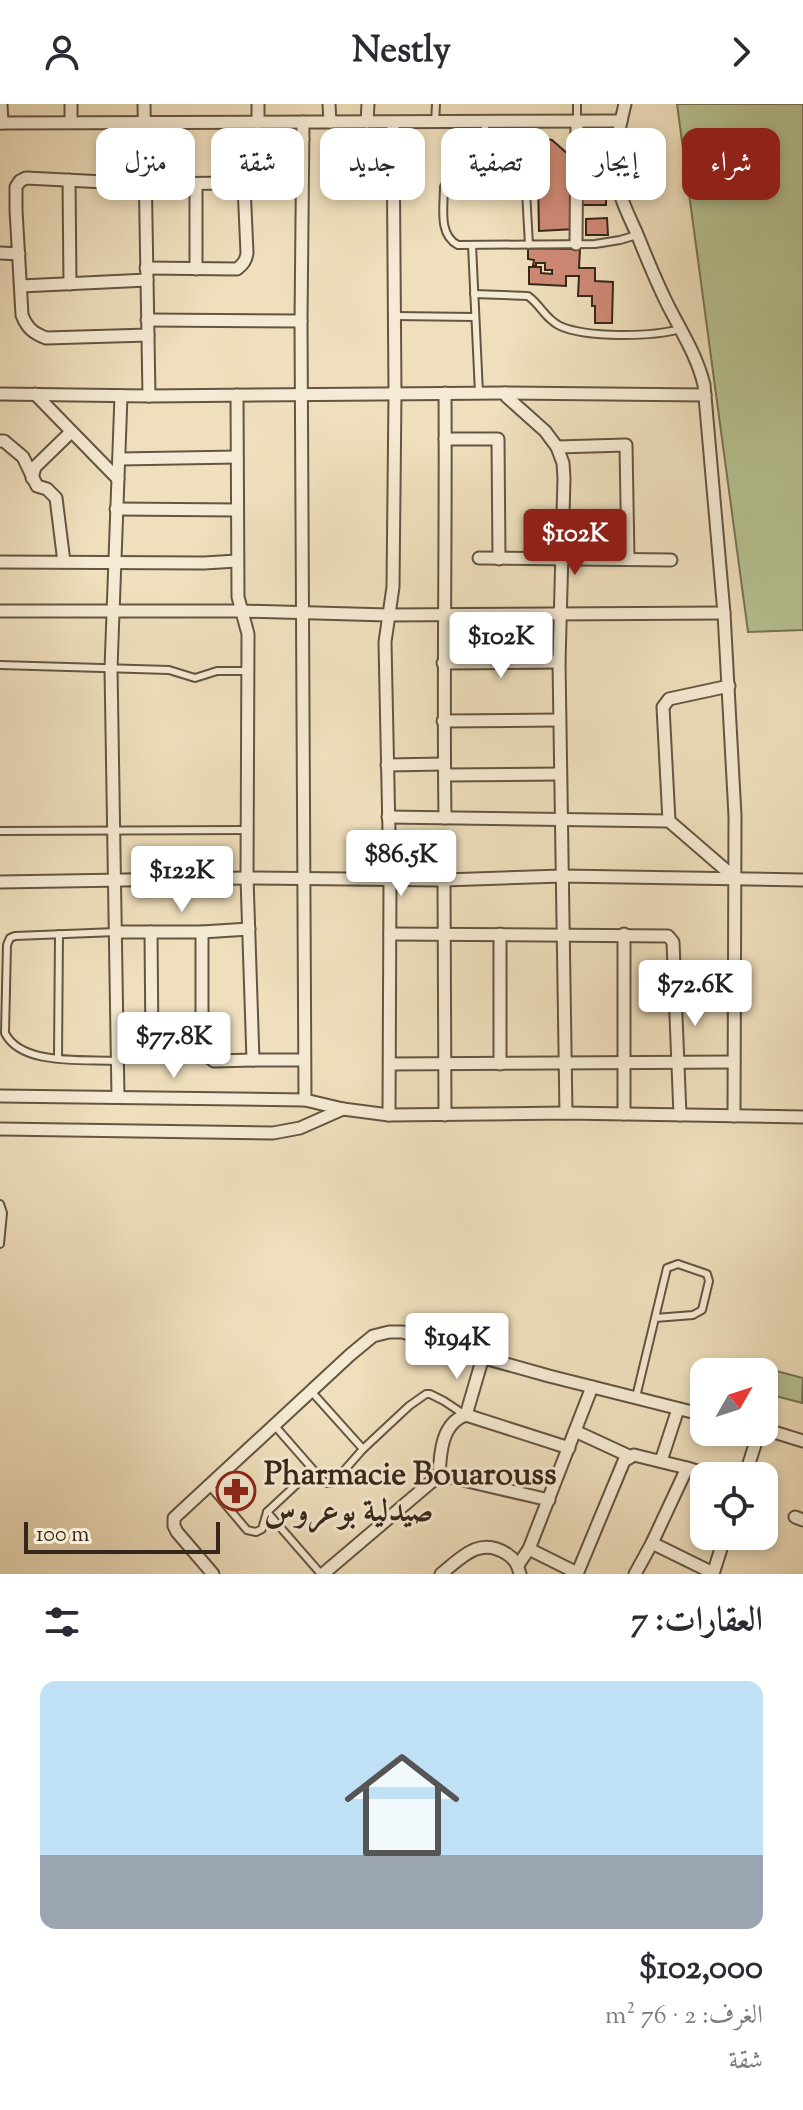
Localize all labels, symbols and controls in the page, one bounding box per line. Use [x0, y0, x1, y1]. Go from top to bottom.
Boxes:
text: Nestly [352, 26, 451, 78]
icon: person [40, 30, 84, 74]
icon: forward [719, 30, 763, 74]
chip: منزل [96, 128, 195, 200]
chip: شقة [211, 128, 304, 200]
chip: جديد [320, 128, 425, 200]
chip: تصفية [441, 128, 550, 200]
chip: إيجار [566, 128, 666, 200]
chip: شراء [682, 128, 780, 200]
pin: $102K [519, 509, 631, 577]
text: $102K [542, 516, 608, 553]
pin: $102K [445, 612, 557, 680]
text: $102K [468, 619, 534, 656]
pin: $86.5K [336, 830, 466, 898]
text: $86.5K [364, 837, 438, 874]
pin: $122K [126, 846, 238, 914]
text: $122K [149, 853, 215, 890]
pin: $72.6K [630, 960, 760, 1028]
text: $72.6K [657, 967, 733, 1004]
pin: $77.8K [109, 1012, 239, 1080]
text: $77.8K [135, 1019, 213, 1056]
pin: $194K [401, 1313, 513, 1381]
text: $194K [423, 1320, 491, 1357]
north arrow [690, 1358, 778, 1446]
map controls [690, 1358, 778, 1550]
place label: Pharmacie Bouarouss صيدلية بوعروس [264, 1453, 557, 1536]
button: locate [690, 1462, 778, 1550]
pharmacy icon: Pharmacie Bouarouss صيدلية بوعروس [215, 1470, 257, 1512]
scale bar [24, 1518, 220, 1554]
text: 100 m [36, 1520, 89, 1552]
text: العقارات: 7 [631, 1597, 763, 1646]
icon: filters [40, 1600, 84, 1644]
icon: home [330, 1733, 474, 1877]
text: $102,000 [639, 1945, 763, 1994]
text: الغرف: 2 · 76 m² [605, 1998, 763, 2035]
text: شقة [729, 2043, 763, 2080]

